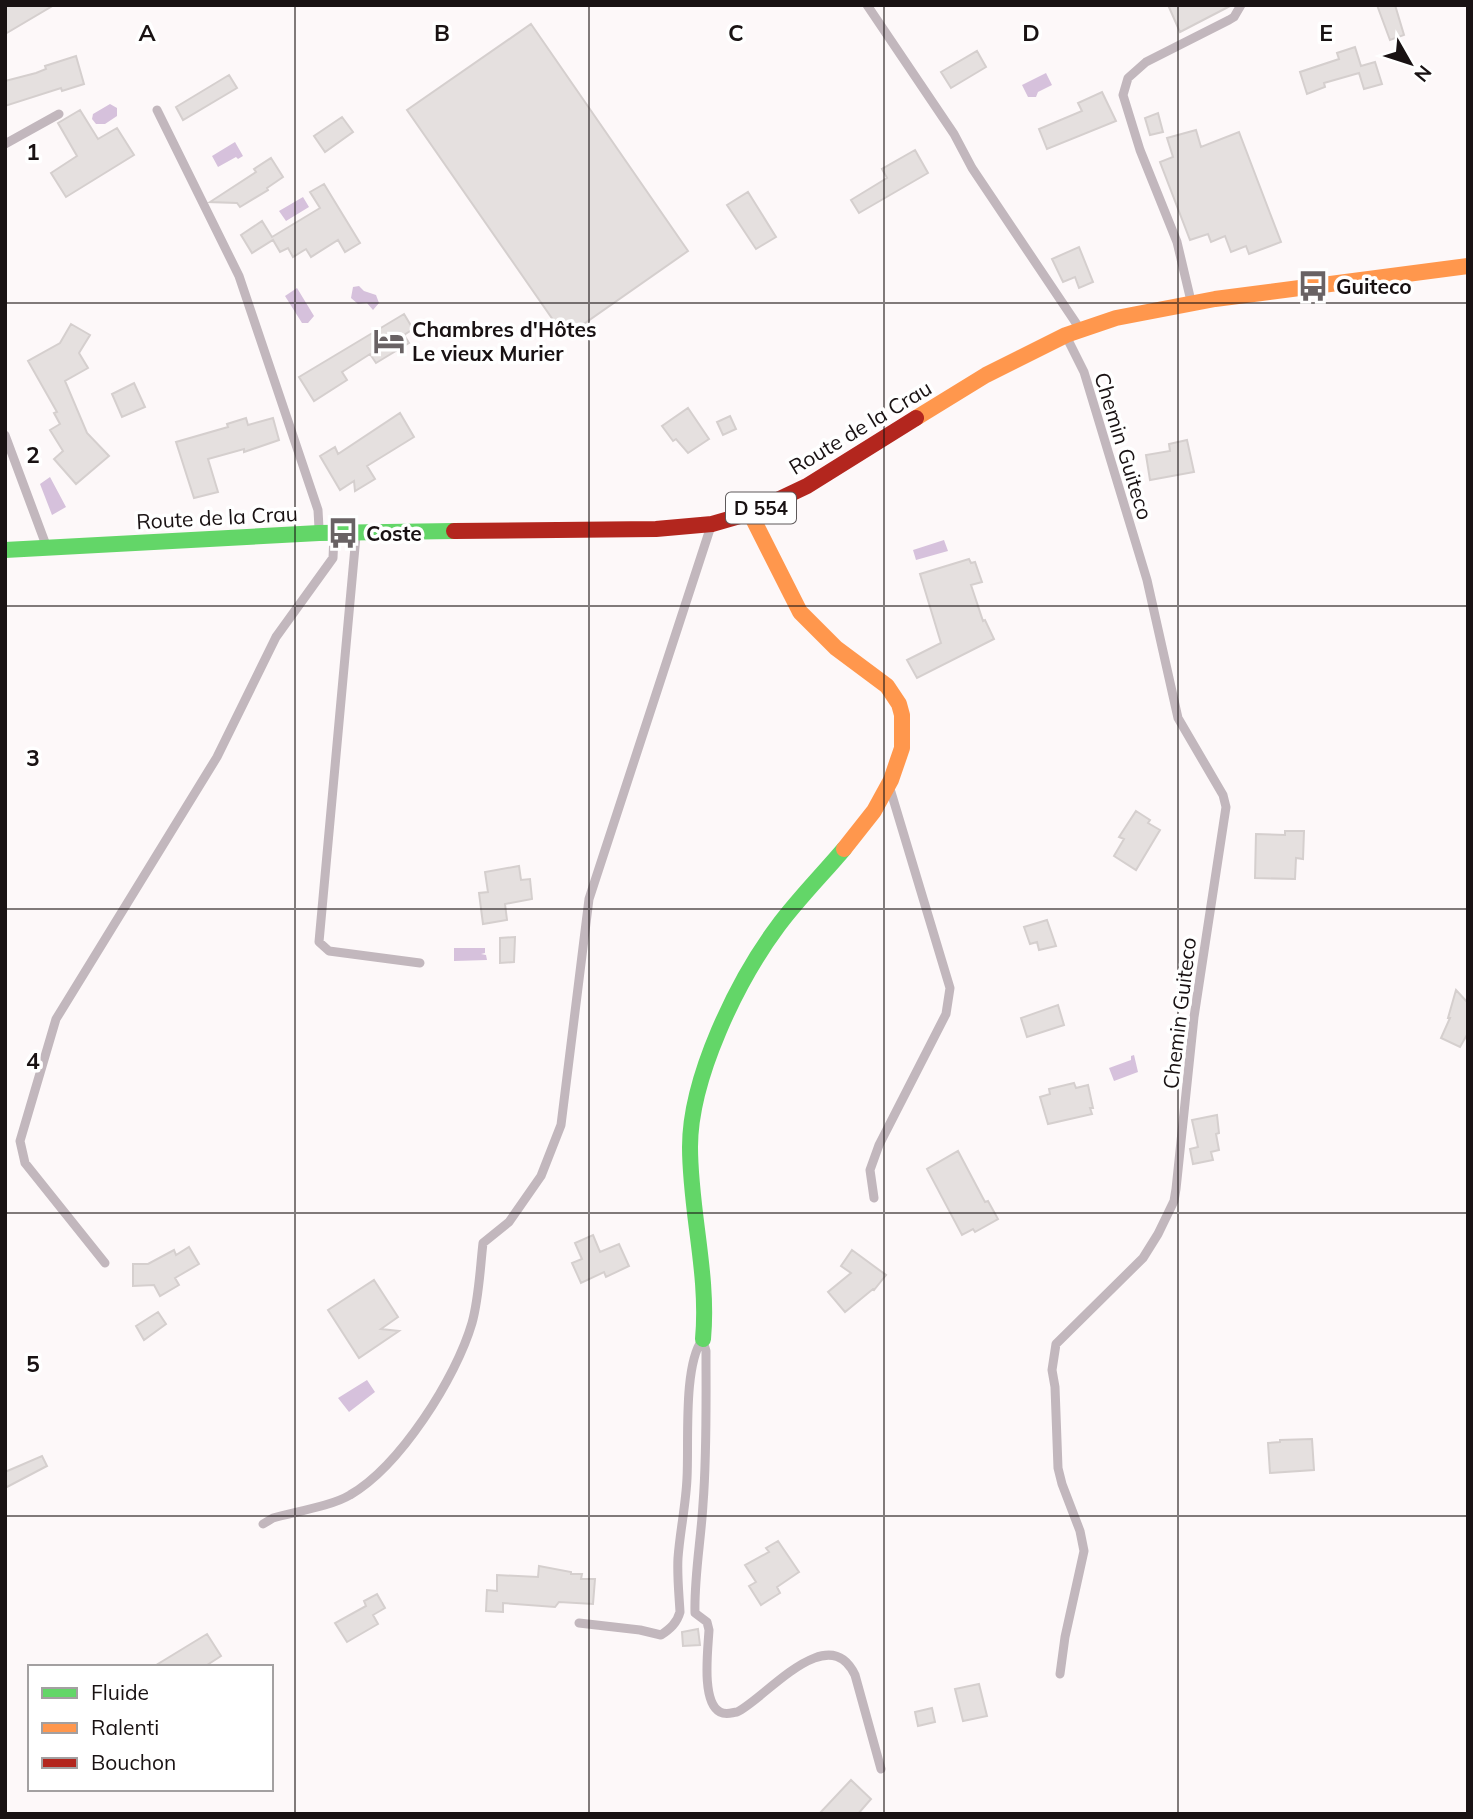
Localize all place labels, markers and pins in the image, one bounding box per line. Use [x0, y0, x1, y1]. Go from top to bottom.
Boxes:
bus stop icon: Guiteco [1296, 269, 1330, 303]
place label: Guiteco [1336, 273, 1412, 299]
place label: Chambres d'Hôtes Le vieux Murier [412, 316, 596, 366]
hotel icon: Chambres d'Hôtes Le vieux Murier [372, 324, 406, 358]
bus stop icon: Coste [326, 516, 360, 550]
place label: Coste [366, 520, 422, 546]

